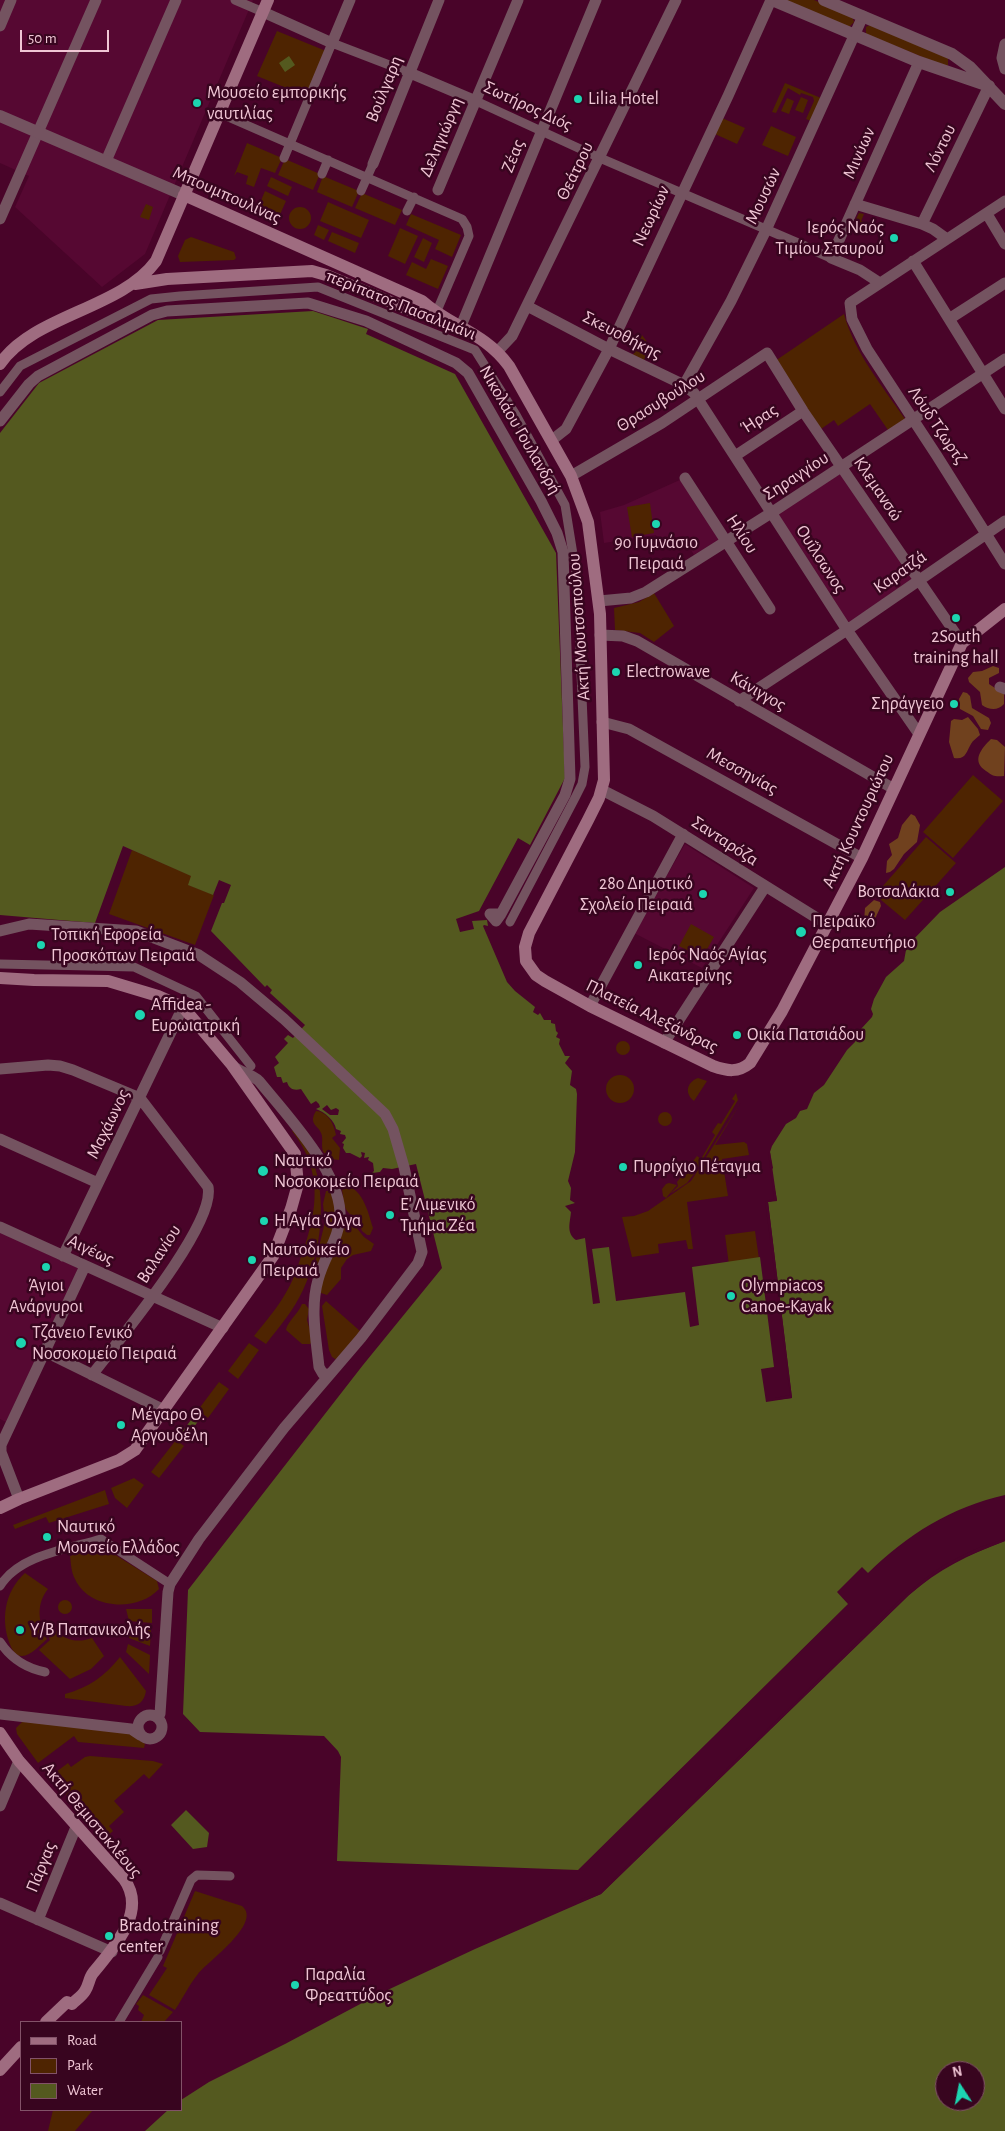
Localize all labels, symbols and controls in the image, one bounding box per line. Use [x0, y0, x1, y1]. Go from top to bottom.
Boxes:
scale bar [22, 20, 111, 52]
text: 50 m [28, 31, 57, 46]
street label: Βούλγαρη [361, 53, 407, 125]
street label: Σωτήρος Διός [480, 76, 576, 136]
place label: Μουσείο εμπορικής ναυτιλίας [207, 82, 347, 125]
place label: Lilia Hotel [588, 88, 659, 110]
marker: Lilia Hotel [572, 93, 584, 105]
street label: Δεληγιώργη [415, 94, 467, 180]
marker: Μουσείο εμπορικής ναυτιλίας [191, 97, 203, 109]
street label: Λόντου [919, 121, 961, 175]
street label: Μινύων [838, 124, 880, 182]
street label: Ζέας [497, 136, 529, 176]
street label: Θεάτρου [552, 138, 598, 204]
street label: Μπουμπουλίνας [169, 161, 285, 229]
street label: Μουσών [741, 164, 785, 228]
street label: Νεωρίων [628, 182, 674, 250]
place label: Ιερός Ναός Τιμίου Σταυρού [775, 217, 884, 260]
marker: Ιερός Ναός Τιμίου Σταυρού [888, 232, 900, 244]
street label: περίπατος Πασαλιμάνι [323, 265, 479, 345]
street label: Σκευοθήκης [579, 306, 665, 364]
street label: Νικολάου Γουλανδρή [474, 362, 566, 498]
street label: Θρασυβούλου [613, 365, 709, 437]
street label: Λόυδ Τζωρτζ [903, 382, 971, 468]
street label: Ήρας [736, 399, 782, 439]
street label: Σηραγγίου [759, 447, 833, 505]
street label: Κλεμανσώ [849, 453, 907, 525]
street label: Ηλίου [721, 510, 763, 558]
marker: 9ο Γυμνάσιο Πειραιά [650, 518, 662, 530]
street label: Ουΐλσωνος [791, 521, 851, 597]
place label: 9ο Γυμνάσιο Πειραιά [614, 532, 698, 574]
street label: Καρατζά [869, 546, 931, 598]
street label: Ακτή Μουτσοπούλου [563, 553, 595, 701]
marker: 2South training hall [950, 612, 962, 624]
place label: 2South training hall [913, 626, 999, 669]
place label: Electrowave [626, 661, 710, 683]
marker: Electrowave [610, 666, 622, 678]
street label: Κάνιγγος [726, 666, 790, 716]
place label: Σηράγγειο [871, 693, 944, 715]
marker: Σηράγγειο [948, 698, 960, 710]
street label: Μεσσηνίας [703, 743, 781, 799]
street label: Ακτή Κουντουριώτου [817, 750, 899, 892]
street label: Σανταρόζα [688, 811, 762, 871]
place label: 28ο Δημοτικό Σχολείο Πειραιά [580, 873, 693, 916]
place label: Βοτσαλάκια [857, 881, 940, 903]
marker: Βοτσαλάκια [944, 886, 956, 898]
marker: 28ο Δημοτικό Σχολείο Πειραιά [697, 888, 709, 900]
place label: Πειραϊκό Θεραπευτήριο [812, 911, 916, 954]
place label: Τοπική Εφορεία Προσκόπων Πειραιά [51, 924, 195, 966]
marker: Πειραϊκό Θεραπευτήριο [794, 925, 808, 939]
marker: Τοπική Εφορεία Προσκόπων Πειραιά [35, 939, 47, 951]
place label: Ιερός Ναός Αγίας Αικατερίνης [648, 944, 767, 986]
marker: Ιερός Ναός Αγίας Αικατερίνης [632, 959, 644, 971]
street label: Πλατεία Αλεξάνδρας [582, 975, 722, 1057]
place label: Affidea - Ευρωιατρική [151, 994, 240, 1036]
marker: Affidea - Ευρωιατρική [133, 1008, 147, 1022]
place label: Οικία Πατσιάδου [747, 1024, 864, 1046]
marker: Οικία Πατσιάδου [731, 1029, 743, 1041]
street label: Μαχάωνος [82, 1086, 134, 1162]
place label: Ναυτικό Νοσοκομείο Πειραιά [274, 1150, 419, 1192]
place label: Πυρρίχιο Πέταγμα [633, 1156, 761, 1178]
marker: Πυρρίχιο Πέταγμα [617, 1161, 629, 1173]
marker: Ναυτικό Νοσοκομείο Πειραιά [256, 1164, 270, 1178]
place label: Ε' Λιμενικό Τμήμα Ζέα [400, 1194, 475, 1236]
marker: Ε' Λιμενικό Τμήμα Ζέα [384, 1209, 396, 1221]
place label: Η Αγία Όλγα [274, 1210, 361, 1232]
marker: Η Αγία Όλγα [258, 1215, 270, 1227]
street label: Βαλανίου [132, 1221, 186, 1287]
street label: Αιγέως [64, 1230, 118, 1270]
place label: Ναυτοδικείο Πειραιά [262, 1239, 350, 1282]
marker: Ναυτοδικείο Πειραιά [246, 1254, 258, 1266]
marker: Άγιοι Ανάργυροι [40, 1261, 52, 1273]
place label: Άγιοι Ανάργυροι [9, 1275, 83, 1318]
place label: Olympiacos Canoe-Kayak [741, 1275, 832, 1318]
marker: Olympiacos Canoe-Kayak [725, 1290, 737, 1302]
place label: Τζάνειο Γενικό Νοσοκομείο Πειραιά [32, 1322, 177, 1365]
marker: Τζάνειο Γενικό Νοσοκομείο Πειραιά [14, 1336, 28, 1350]
place label: Μέγαρο Θ. Αργουδέλη [131, 1404, 208, 1446]
marker: Μέγαρο Θ. Αργουδέλη [115, 1419, 127, 1431]
place label: Ναυτικό Μουσείο Ελλάδος [57, 1516, 180, 1558]
marker: Ναυτικό Μουσείο Ελλάδος [41, 1531, 53, 1543]
place label: Υ/Β Παπανικολής [30, 1619, 151, 1641]
marker: Υ/Β Παπανικολής [14, 1624, 26, 1636]
street label: Ακτή Θεμιστοκλέους [37, 1758, 147, 1882]
street label: Πάργας [21, 1838, 61, 1896]
place label: Brado.training center [119, 1915, 219, 1958]
marker: Brado.training center [103, 1930, 115, 1942]
place label: Παραλία Φρεαττύδος [305, 1964, 391, 2006]
marker: Παραλία Φρεαττύδος [289, 1979, 301, 1991]
legend [20, 2021, 182, 2111]
text: Road [67, 2033, 97, 2048]
text: Park [67, 2058, 93, 2073]
north arrow [935, 2061, 985, 2111]
text: N [951, 2064, 963, 2080]
text: Water [67, 2083, 103, 2098]

